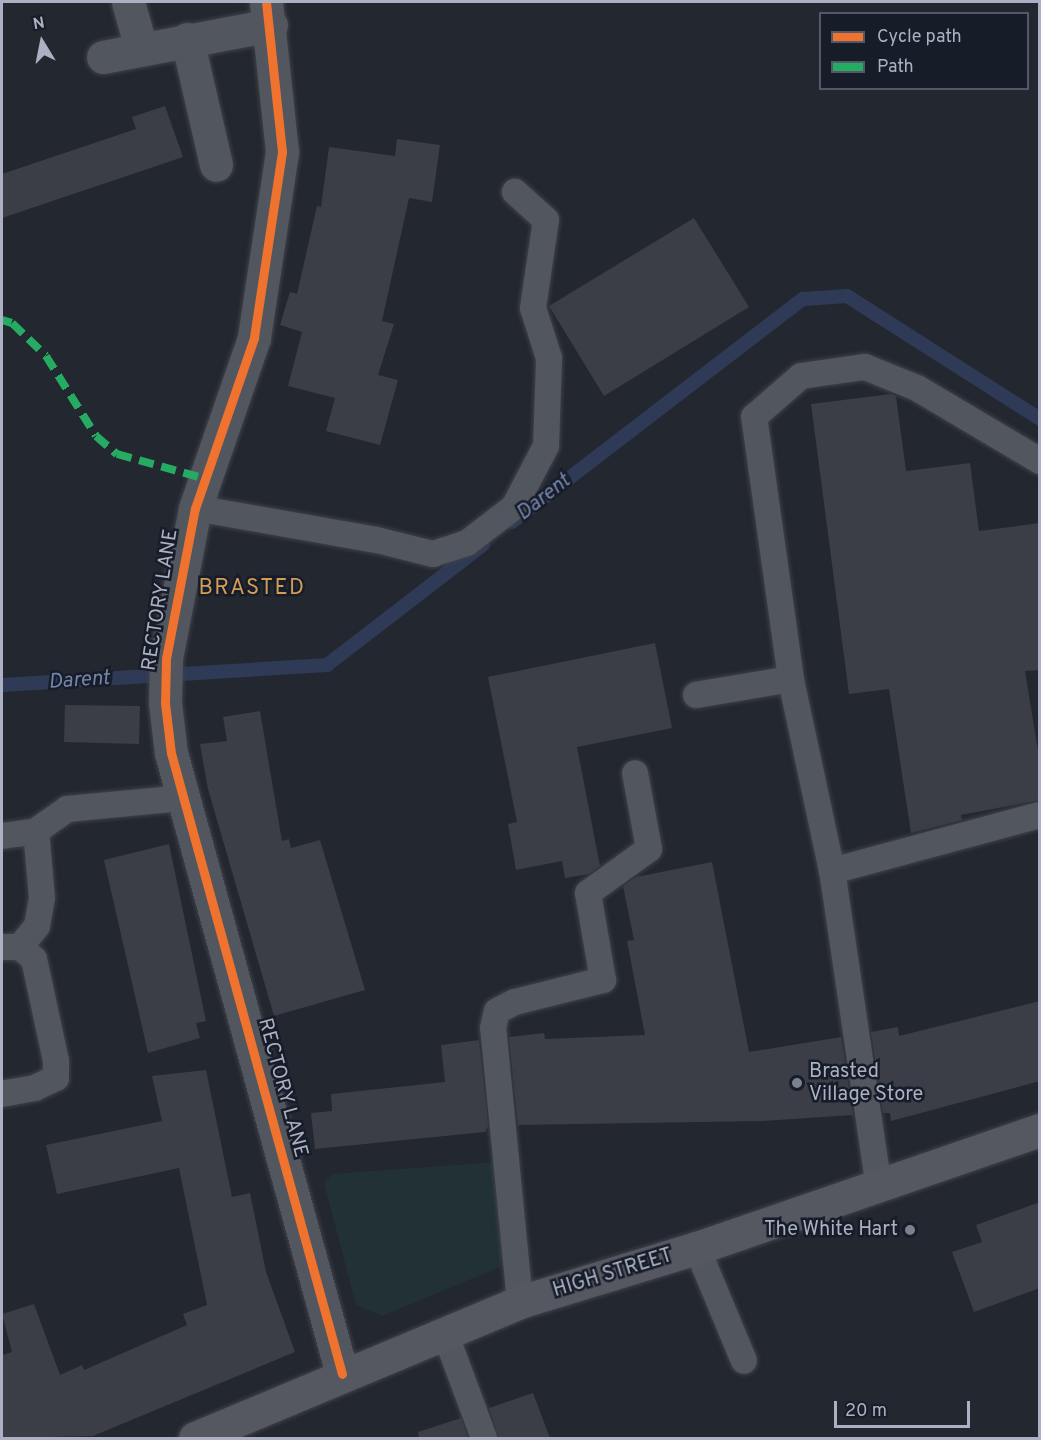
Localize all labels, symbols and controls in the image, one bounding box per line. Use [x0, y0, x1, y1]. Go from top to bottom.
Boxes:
north arrow [12, 12, 72, 72]
legend [819, 12, 1029, 90]
text: N [31, 13, 46, 35]
text: Cycle path [877, 26, 962, 49]
text: Path [877, 56, 914, 79]
water label: Darent [512, 469, 576, 527]
street label: RECTORY LANE [138, 527, 184, 673]
district label: BRASTED [199, 576, 305, 602]
water label: Darent [47, 666, 111, 696]
street label: RECTORY LANE [252, 1015, 312, 1161]
place label: Brasted Village Store [809, 1060, 923, 1107]
marker: Brasted Village Store [790, 1076, 804, 1090]
place label: The White Hart [764, 1218, 898, 1242]
marker: The White Hart [903, 1223, 917, 1237]
street label: HIGH STREET [550, 1244, 676, 1304]
scale bar [837, 1389, 974, 1427]
text: 20 m [845, 1400, 887, 1423]

